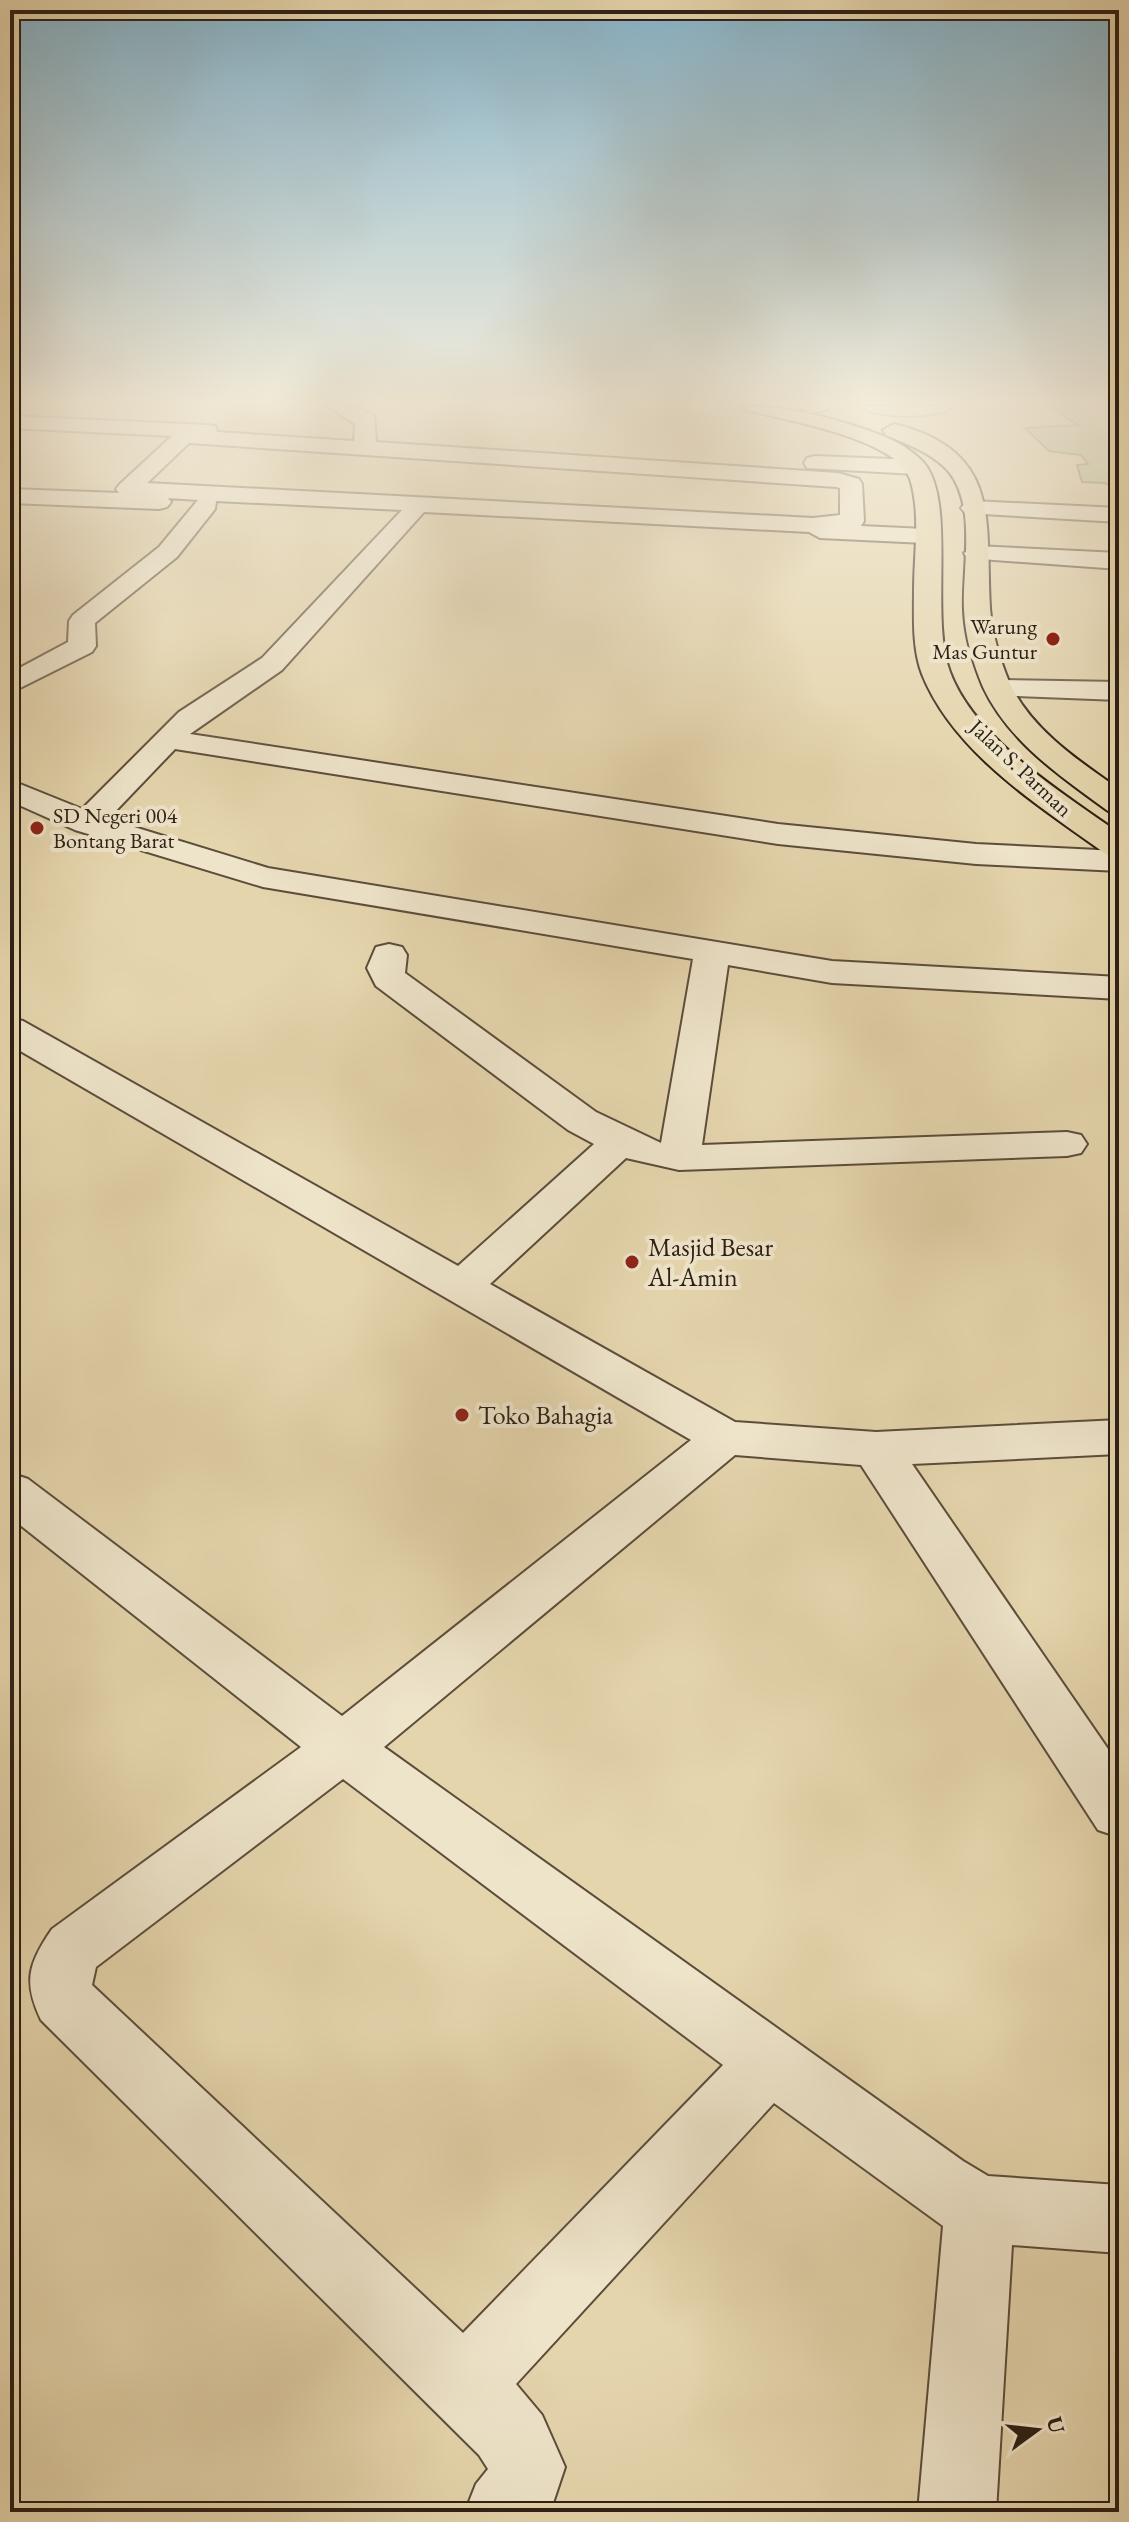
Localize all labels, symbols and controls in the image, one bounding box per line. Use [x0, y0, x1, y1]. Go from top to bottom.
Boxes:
place label: Warung Mas Guntur [932, 612, 1038, 666]
marker: Warung Mas Guntur [1044, 630, 1062, 648]
street label: Jalan S. Parman [962, 711, 1079, 823]
place label: SD Negeri 004 Bontang Barat [53, 801, 178, 855]
marker: SD Negeri 004 Bontang Barat [28, 819, 46, 837]
place label: Masjid Besar Al-Amin [647, 1230, 773, 1294]
marker: Masjid Besar Al-Amin [623, 1253, 641, 1271]
place label: Toko Bahagia [478, 1398, 614, 1432]
marker: Toko Bahagia [453, 1406, 471, 1424]
north arrow [997, 2390, 1077, 2470]
text: U [1040, 2413, 1072, 2437]

